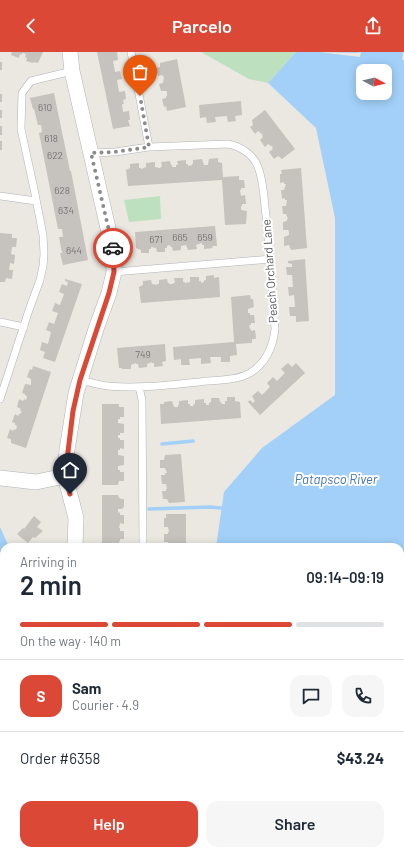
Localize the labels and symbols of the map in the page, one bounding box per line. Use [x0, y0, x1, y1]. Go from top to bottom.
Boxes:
pin [123, 55, 157, 96]
north arrow [356, 64, 392, 100]
house number: 610 [38, 101, 52, 113]
house number: 618 [44, 132, 58, 144]
house number: 622 [47, 149, 63, 161]
house number: 628 [54, 184, 70, 196]
house number: 634 [58, 204, 74, 216]
street label: Peach Orchard Lane [258, 219, 280, 323]
courier [93, 228, 133, 268]
house number: 665 [172, 231, 188, 243]
house number: 659 [197, 231, 213, 243]
house number: 671 [149, 233, 163, 245]
house number: 644 [66, 244, 82, 256]
house number: 749 [135, 348, 151, 360]
pin [53, 453, 87, 494]
water label: Patapsco River [295, 471, 378, 487]

